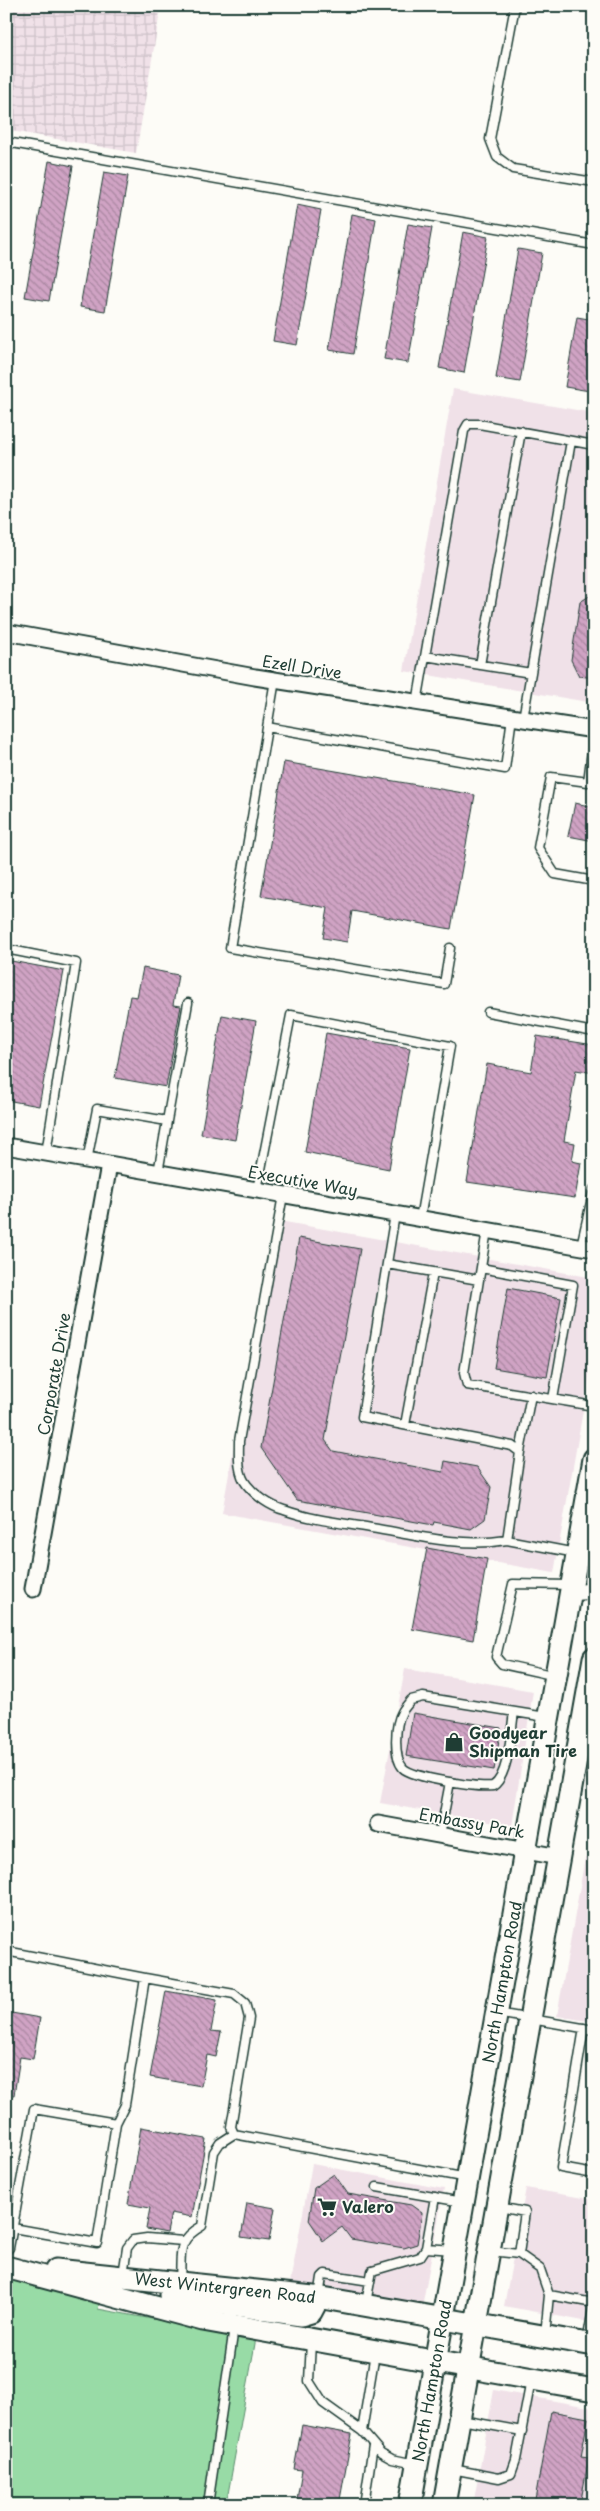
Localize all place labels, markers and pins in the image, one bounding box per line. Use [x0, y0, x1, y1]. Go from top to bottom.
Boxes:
place label: Goodyear Shipman Tire [469, 1720, 577, 1762]
shop icon: Goodyear Shipman Tire [443, 1731, 465, 1753]
place label: Valero [342, 2194, 394, 2218]
supermarket icon: Valero [316, 2196, 338, 2218]

